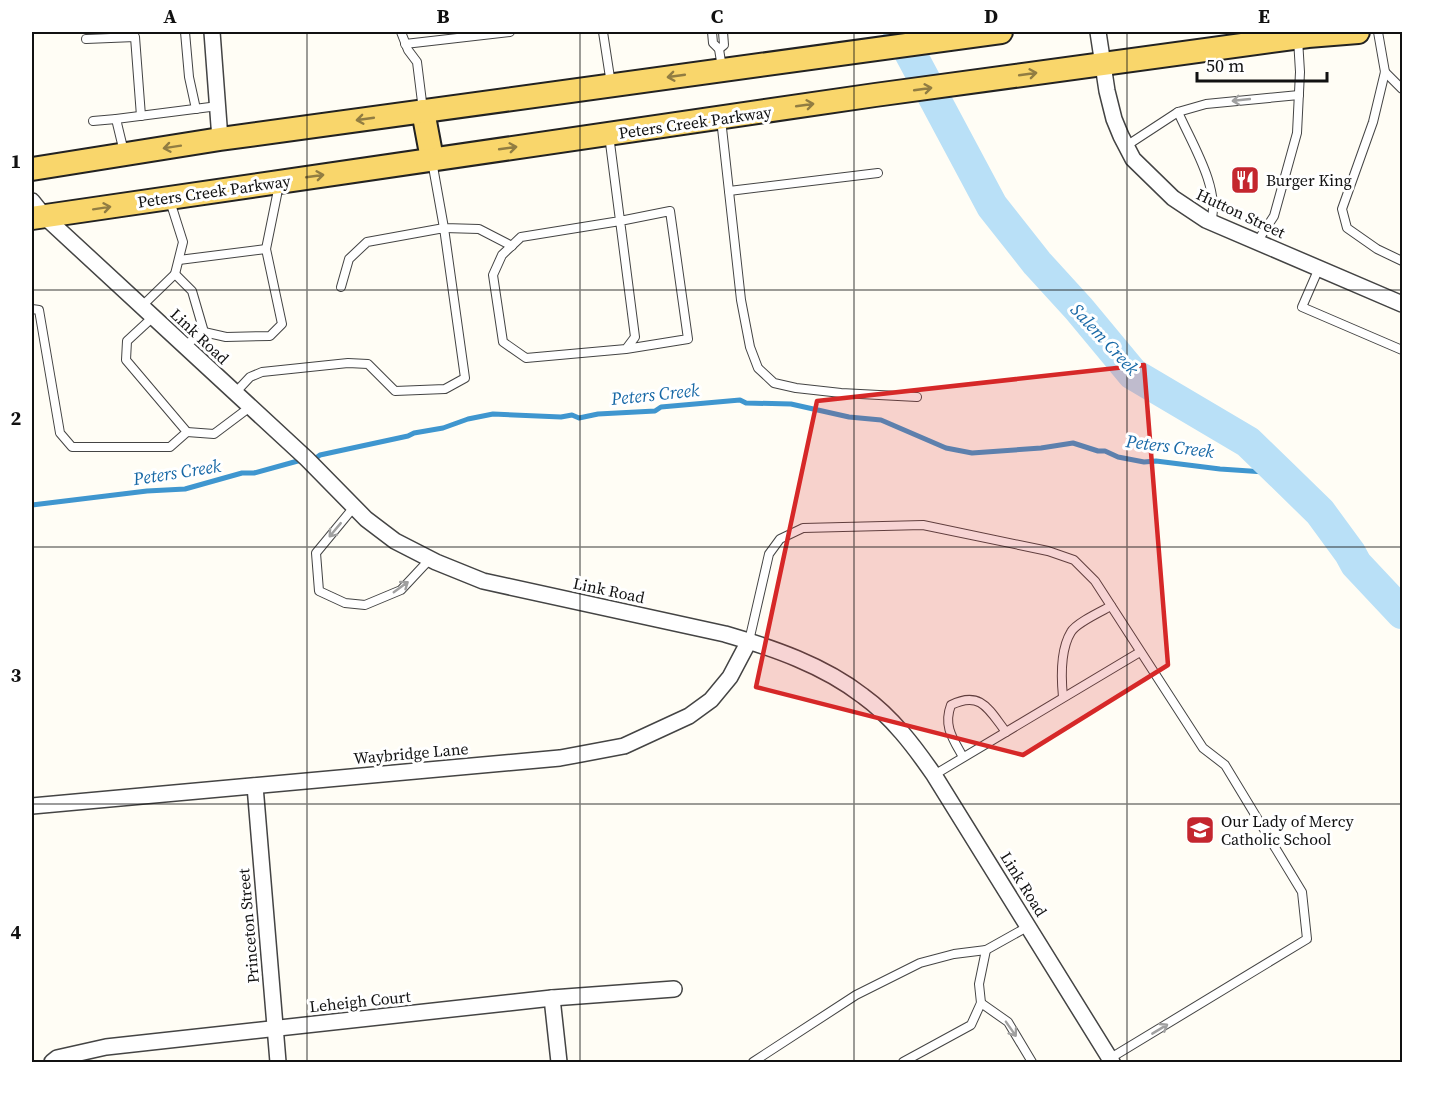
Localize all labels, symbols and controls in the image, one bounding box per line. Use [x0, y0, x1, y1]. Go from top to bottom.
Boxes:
text: A [163, 2, 177, 30]
text: B [436, 2, 450, 30]
text: C [711, 2, 723, 30]
text: D [984, 2, 998, 30]
text: E [1258, 2, 1270, 30]
scale bar [1197, 45, 1328, 83]
text: 50 m [1206, 53, 1244, 78]
one-way arrow [1018, 69, 1038, 80]
one-way arrow [667, 71, 687, 82]
one-way arrow [912, 83, 932, 94]
one-way arrow [1231, 95, 1251, 106]
street label: Peters Creek Parkway [617, 100, 774, 144]
one-way arrow [795, 100, 815, 111]
one-way arrow [356, 114, 375, 125]
one-way arrow [163, 141, 182, 152]
one-way arrow [498, 143, 518, 154]
text: 1 [11, 147, 21, 175]
restaurant icon: Burger King [1229, 164, 1261, 196]
street label: Peters Creek Parkway [136, 169, 293, 213]
place label: Burger King [1266, 169, 1352, 191]
one-way arrow [305, 171, 325, 182]
street label: Hutton Street [1193, 183, 1290, 244]
one-way arrow [91, 202, 111, 213]
water label: Salem Creek [1065, 298, 1145, 381]
street label: Link Road [166, 303, 234, 369]
water label: Peters Creek [609, 377, 701, 411]
text: 2 [11, 404, 22, 432]
water label: Peters Creek [1124, 428, 1216, 464]
water label: Peters Creek [130, 453, 223, 491]
one-way arrow [329, 522, 342, 538]
street label: Link Road [571, 572, 647, 608]
one-way arrow [393, 581, 409, 594]
text: 3 [11, 661, 22, 689]
street label: Waybridge Lane [353, 737, 469, 769]
place label: Our Lady of Mercy Catholic School [1221, 810, 1355, 850]
school or university icon: Our Lady of Mercy Catholic School [1184, 814, 1216, 846]
street label: Link Road [995, 847, 1053, 921]
street label: Princeton Street [232, 867, 264, 984]
text: 4 [11, 918, 22, 946]
street label: Leheigh Court [308, 985, 413, 1017]
one-way arrow [1005, 1020, 1017, 1036]
one-way arrow [1151, 1022, 1168, 1034]

